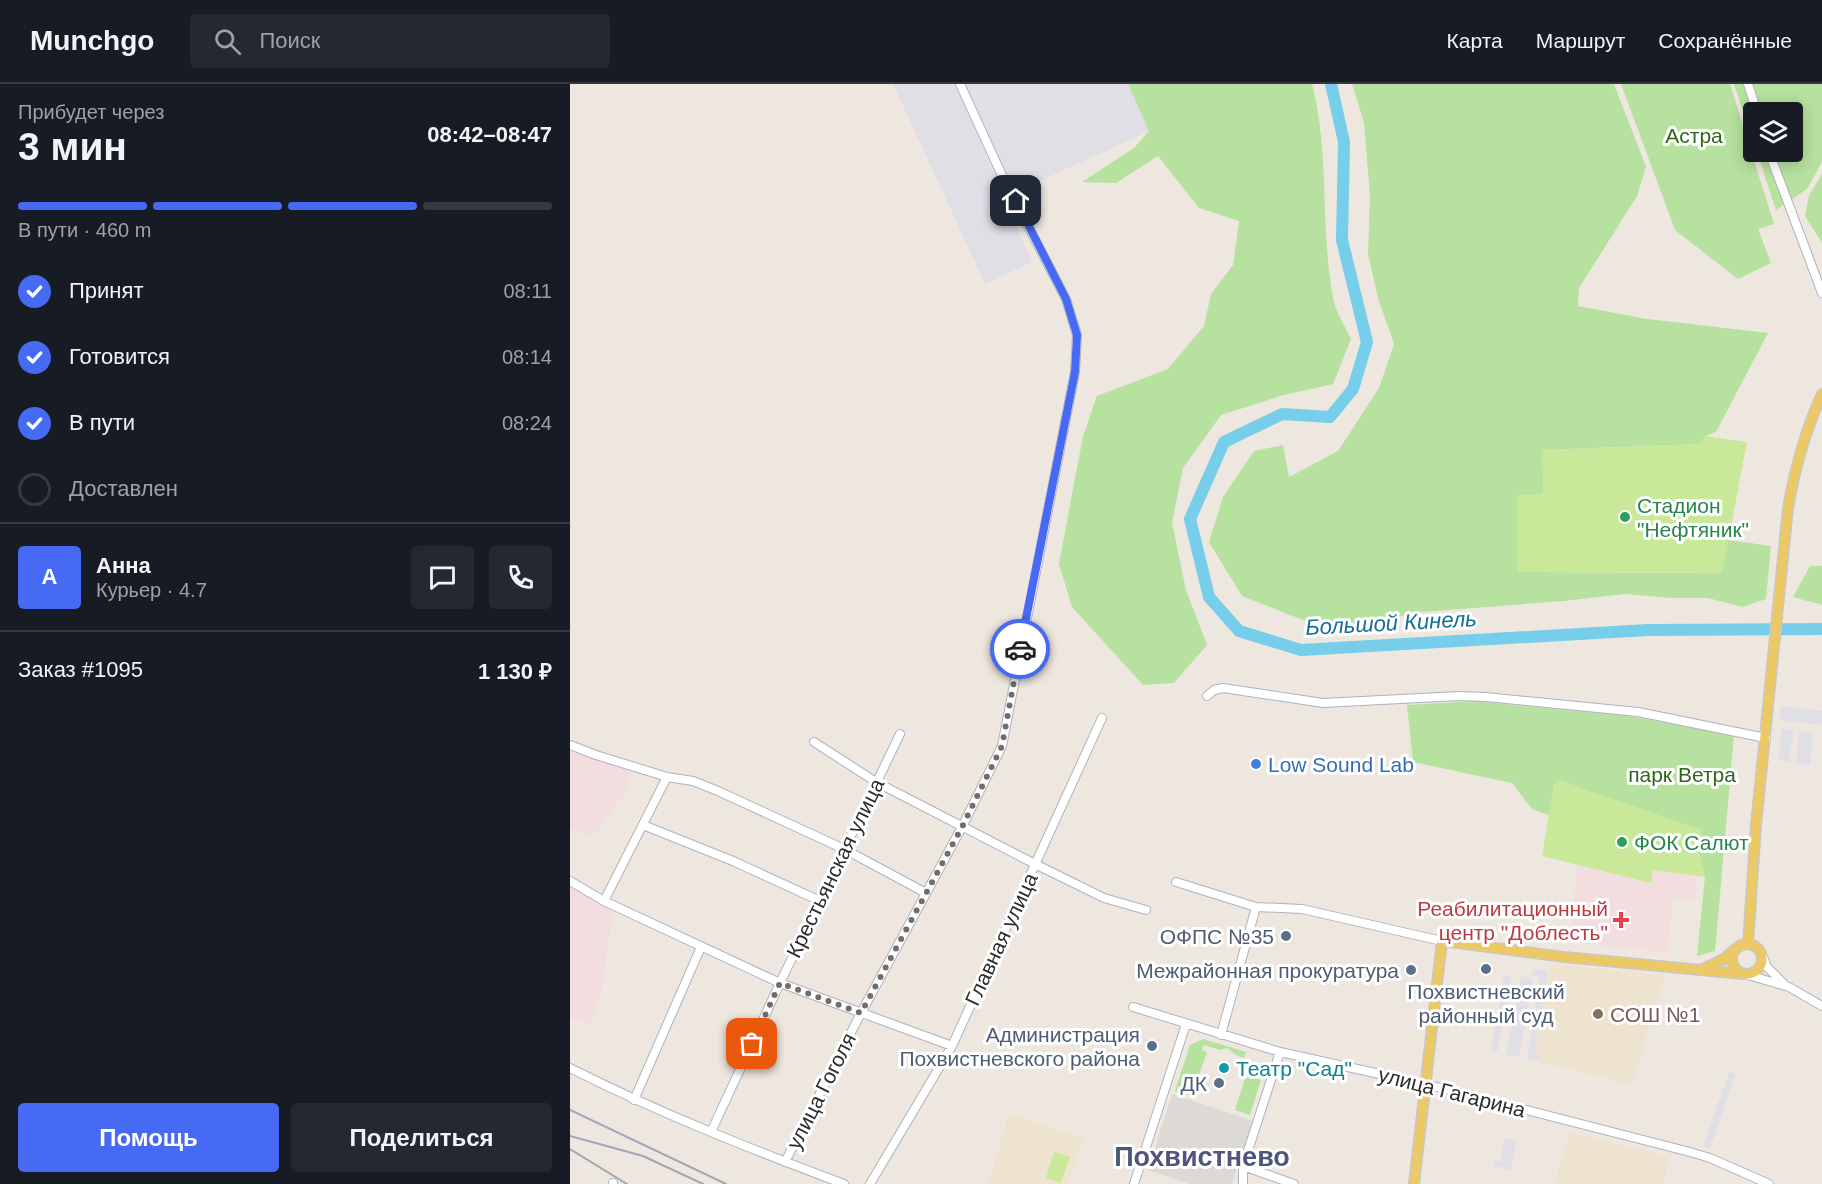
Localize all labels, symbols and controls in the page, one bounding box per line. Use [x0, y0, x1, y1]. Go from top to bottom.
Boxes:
search box [190, 14, 610, 68]
text: Munchgo [30, 25, 154, 56]
icon: search [211, 25, 244, 58]
text: Поиск [259, 28, 320, 53]
text: Карта [1447, 29, 1503, 52]
text: Маршрут [1536, 29, 1625, 52]
text: Сохранённые [1658, 29, 1792, 52]
text: Прибудет через [18, 101, 164, 123]
map controls [1743, 102, 1803, 162]
button: layers [1743, 102, 1803, 162]
text: 08:42–08:47 [427, 122, 552, 147]
park label: Астра [1665, 124, 1723, 147]
text: 3 мин [18, 125, 127, 168]
pin [990, 175, 1041, 226]
icon: home [999, 184, 1032, 217]
text: В пути · 460 m [18, 219, 151, 241]
icon: check [18, 275, 51, 308]
text: Принят [69, 278, 143, 303]
text: 08:11 [503, 280, 552, 302]
icon: check [18, 341, 51, 374]
text: Готовится [69, 344, 170, 369]
text: 08:14 [502, 346, 552, 368]
icon: check [18, 407, 51, 440]
text: В пути [69, 410, 135, 435]
text: 08:24 [502, 412, 552, 434]
text: Доставлен [69, 476, 178, 501]
place label: Стадион "Нефтяник" [1637, 494, 1749, 541]
marker: Стадион "Нефтяник" [1618, 510, 1632, 524]
button: chat [411, 546, 474, 609]
button: phone [489, 546, 552, 609]
text: Анна [96, 553, 151, 578]
text: А [42, 564, 57, 589]
text: Курьер · 4.7 [96, 579, 207, 601]
water label: Большой Кинель [1305, 606, 1477, 640]
courier [990, 619, 1050, 679]
icon: car [1004, 633, 1037, 666]
text: Заказ #1095 [18, 657, 143, 682]
text: 1 130 ₽ [478, 659, 552, 684]
place label: Low Sound Lab [1268, 753, 1414, 776]
marker: Low Sound Lab [1249, 757, 1263, 771]
park label: парк Ветра [1628, 763, 1736, 786]
street label: Крестьянская улица [782, 774, 889, 961]
place label: ФОК Салют [1634, 831, 1749, 854]
marker: ФОК Салют [1615, 835, 1629, 849]
street label: Главная улица [960, 869, 1042, 1009]
place label: Реабилитационный центр "Доблесть" [1417, 897, 1608, 944]
marker: Реабилитационный центр "Доблесть" [1612, 911, 1630, 929]
place label: ОФПС №35 [1160, 925, 1274, 948]
marker: ОФПС №35 [1279, 929, 1293, 943]
place label: Межрайонная прокуратура [1136, 959, 1399, 982]
marker: Похвистневский районный суд [1479, 962, 1493, 976]
marker: Межрайонная прокуратура [1404, 963, 1418, 977]
place label: Похвистневский районный суд [1407, 980, 1565, 1027]
place label: СОШ №1 [1610, 1003, 1700, 1026]
marker: СОШ №1 [1591, 1007, 1605, 1021]
pin [726, 1018, 777, 1069]
place label: Администрация Похвистневского района [899, 1023, 1140, 1070]
icon: bag [735, 1027, 768, 1060]
street label: улица Гоголя [782, 1029, 860, 1153]
marker: Администрация Похвистневского района [1145, 1039, 1159, 1053]
place label: Театр "Сад" [1236, 1057, 1352, 1080]
marker: Театр "Сад" [1217, 1061, 1231, 1075]
street label: улица Гагарина [1376, 1063, 1528, 1122]
place label: ДК [1181, 1072, 1208, 1095]
marker: ДК [1212, 1076, 1226, 1090]
button: Помощь [18, 1103, 279, 1172]
button: Поделиться [291, 1103, 552, 1172]
district label: Похвистнево [1114, 1142, 1290, 1172]

